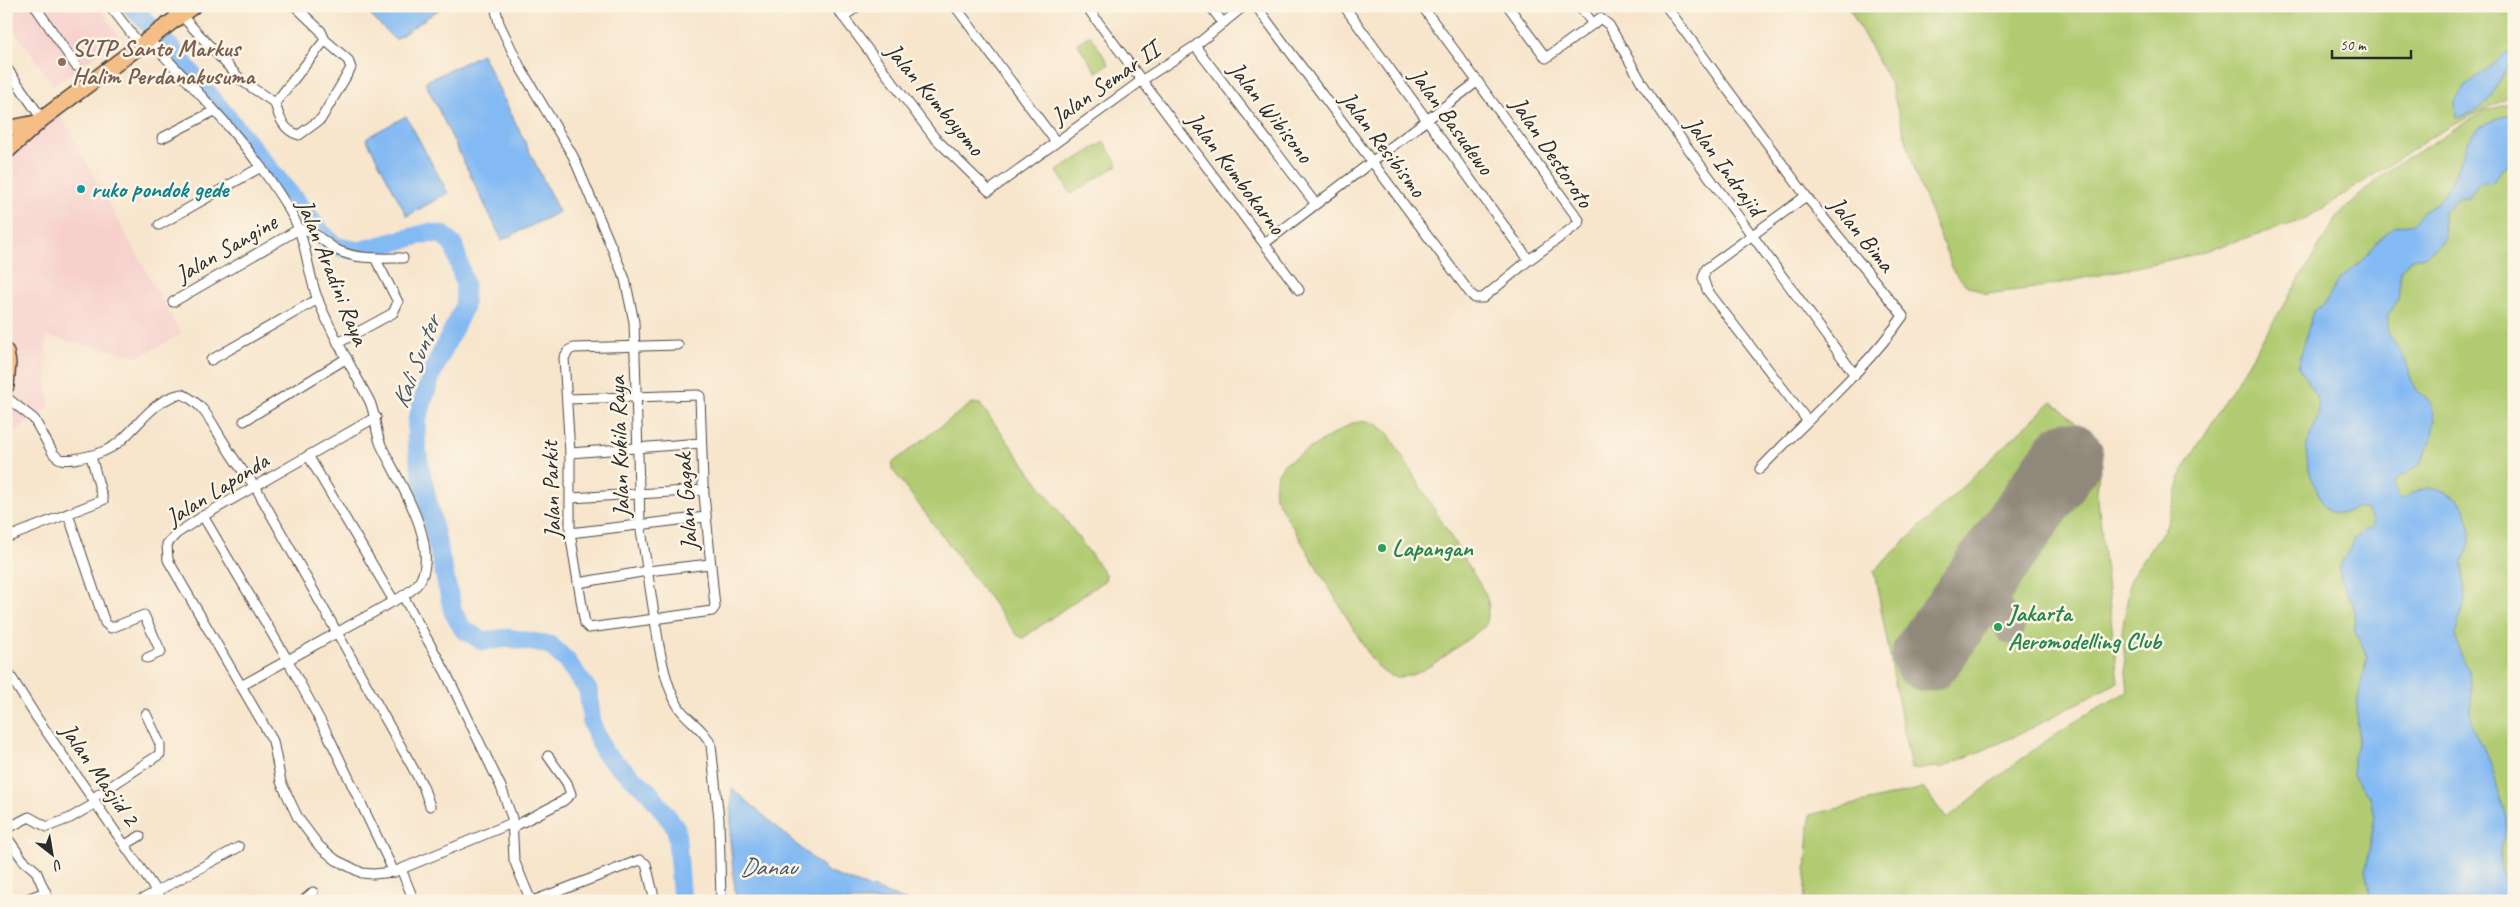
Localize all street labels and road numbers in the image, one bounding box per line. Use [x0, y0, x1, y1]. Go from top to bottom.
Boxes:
street label: Jalan Semar II [1044, 32, 1169, 132]
street label: Jalan Kumboyomo [878, 36, 992, 163]
street label: Jalan Wibisono [1221, 54, 1321, 170]
street label: Jalan Basudewo [1402, 61, 1502, 182]
street label: Jalan Resibismo [1333, 84, 1434, 204]
street label: Jalan Destoroto [1503, 90, 1601, 215]
street label: Jalan Kumbokarno [1179, 105, 1293, 242]
street label: Jalan Indrajid [1678, 110, 1773, 224]
street label: Jalan Bima [1822, 189, 1902, 279]
street label: Jalan Aradini Raya [290, 194, 376, 351]
street label: Jalan Sangine [169, 206, 284, 290]
street label: Jalan Kukila Raya [601, 374, 636, 519]
street label: Jalan Parkit [534, 438, 568, 540]
street label: Jalan Laponda [159, 445, 275, 533]
street label: Jalan Gagak [667, 450, 704, 553]
street label: Jalan Masjid 2 [53, 716, 148, 833]

